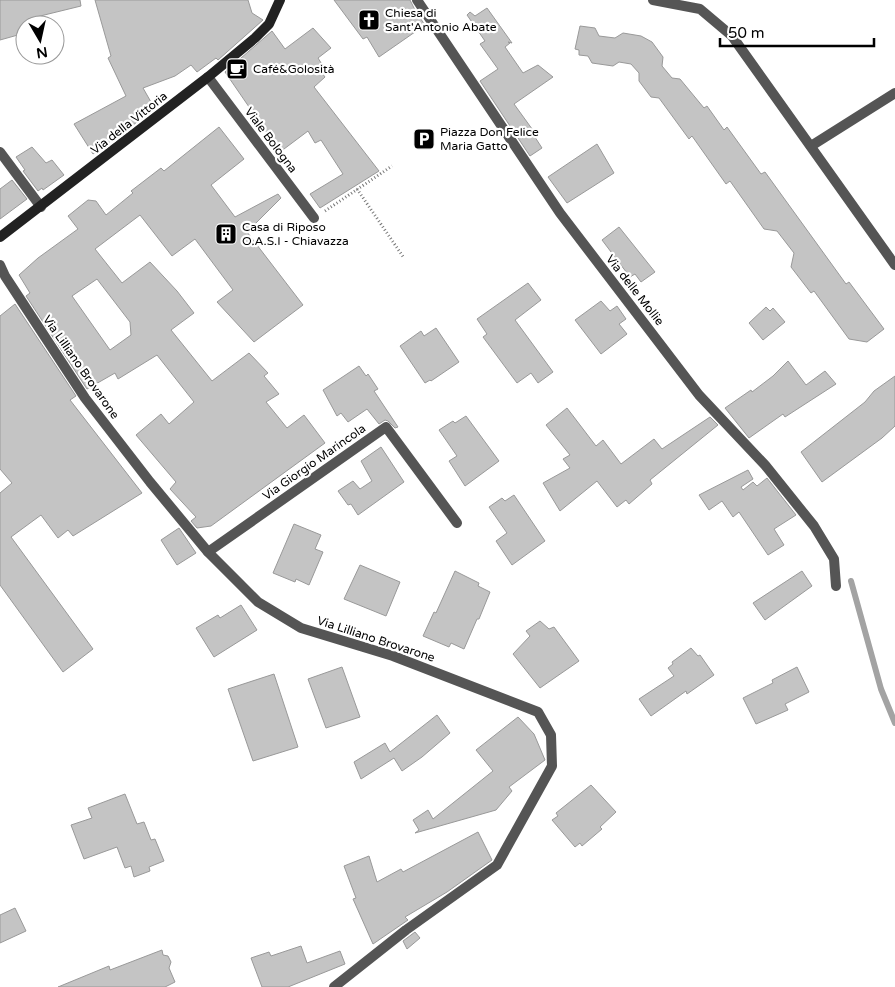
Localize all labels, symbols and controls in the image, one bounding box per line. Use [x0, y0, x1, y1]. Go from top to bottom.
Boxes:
place label: Chiesa di Sant'Antonio Abate [385, 6, 497, 34]
church icon: Chiesa di Sant'Antonio Abate [357, 8, 381, 32]
north arrow [15, 15, 65, 65]
scale bar [720, 15, 874, 47]
text: 50 m [728, 24, 765, 42]
text: N [35, 43, 49, 62]
cafe icon: Café&Golosità [225, 57, 249, 81]
place label: Café&Golosità [253, 62, 334, 76]
street label: Via della Vittoria [88, 89, 170, 157]
street label: Viale Bologna [242, 105, 300, 175]
place label: Piazza Don Felice Maria Gatto [440, 125, 539, 153]
parking icon: Piazza Don Felice Maria Gatto [412, 127, 436, 151]
place label: Casa di Riposo O.A.S.I - Chiavazza [242, 220, 349, 248]
building icon: Casa di Riposo O.A.S.I - Chiavazza [214, 222, 238, 246]
street label: Via delle Mollie [603, 252, 667, 328]
street label: Via Lilliano Brovarone [40, 313, 122, 422]
street label: Via Giorgio Marincola [260, 421, 368, 503]
street label: Via Lilliano Brovarone [315, 613, 437, 665]

